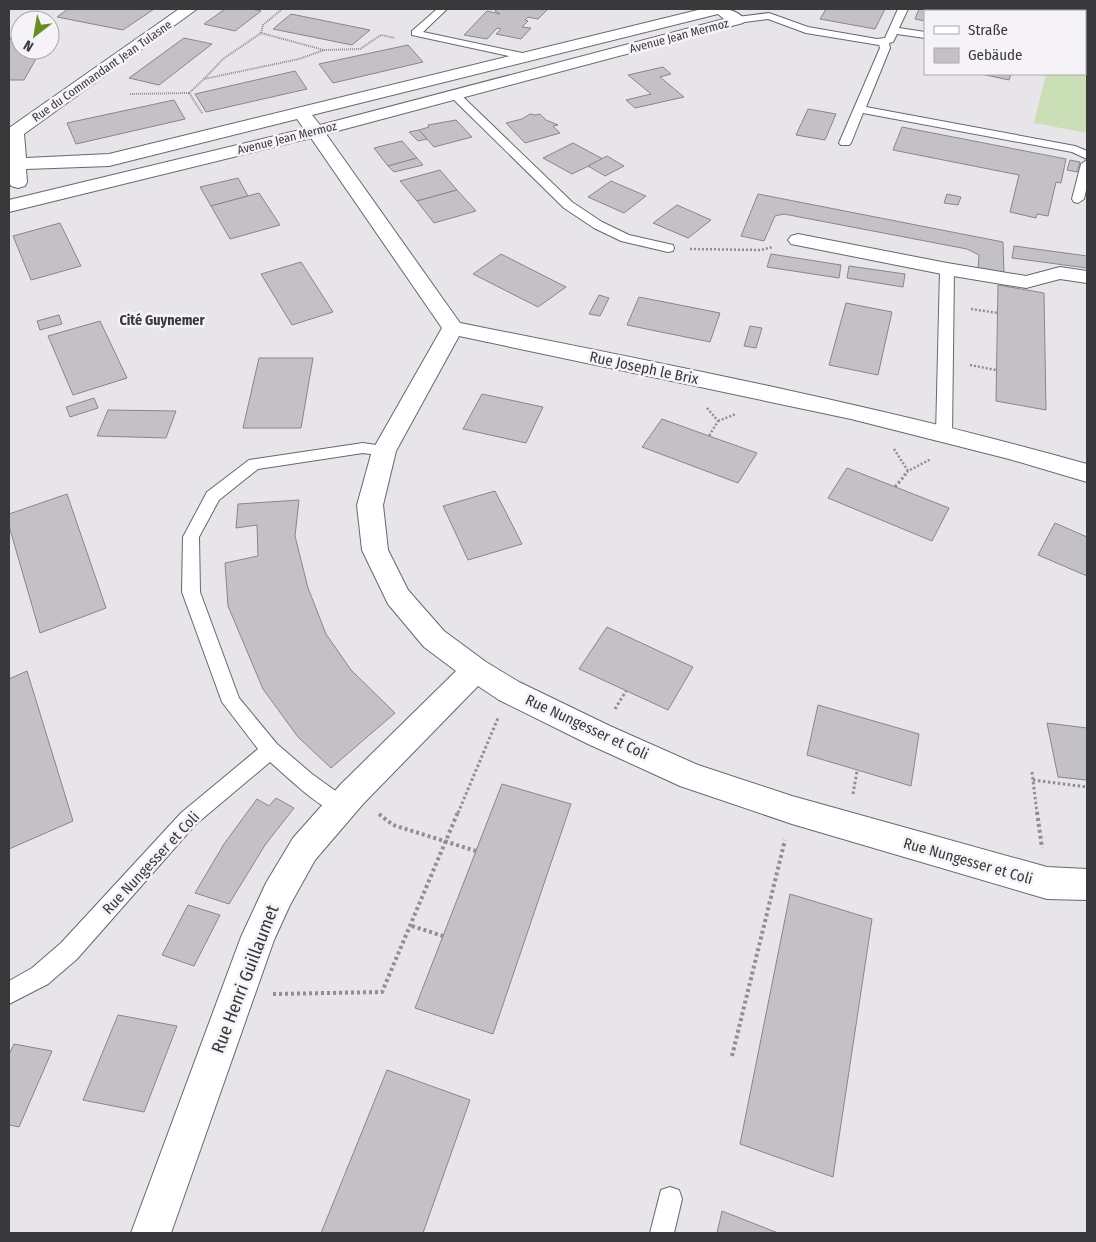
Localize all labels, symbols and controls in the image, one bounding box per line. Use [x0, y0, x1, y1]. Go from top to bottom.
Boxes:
north arrow [10, 10, 60, 60]
legend [924, 10, 1086, 75]
street label: Avenue Jean Mermoz [628, 16, 730, 56]
street label: Rue du Commandant Jean Tulasne [30, 17, 174, 125]
text: Straße [968, 21, 1008, 39]
text: N [21, 36, 37, 55]
text: Gebäude [968, 46, 1023, 64]
street label: Avenue Jean Mermoz [236, 119, 338, 157]
district label: Cité Guynemer [119, 312, 205, 329]
street label: Rue Joseph le Brix [588, 348, 700, 388]
street label: Rue Nungesser et Coli [523, 691, 651, 763]
street label: Rue Nungesser et Coli [99, 808, 203, 918]
street label: Rue Nungesser et Coli [901, 834, 1035, 888]
street label: Rue Henri Guillaumet [207, 902, 283, 1056]

